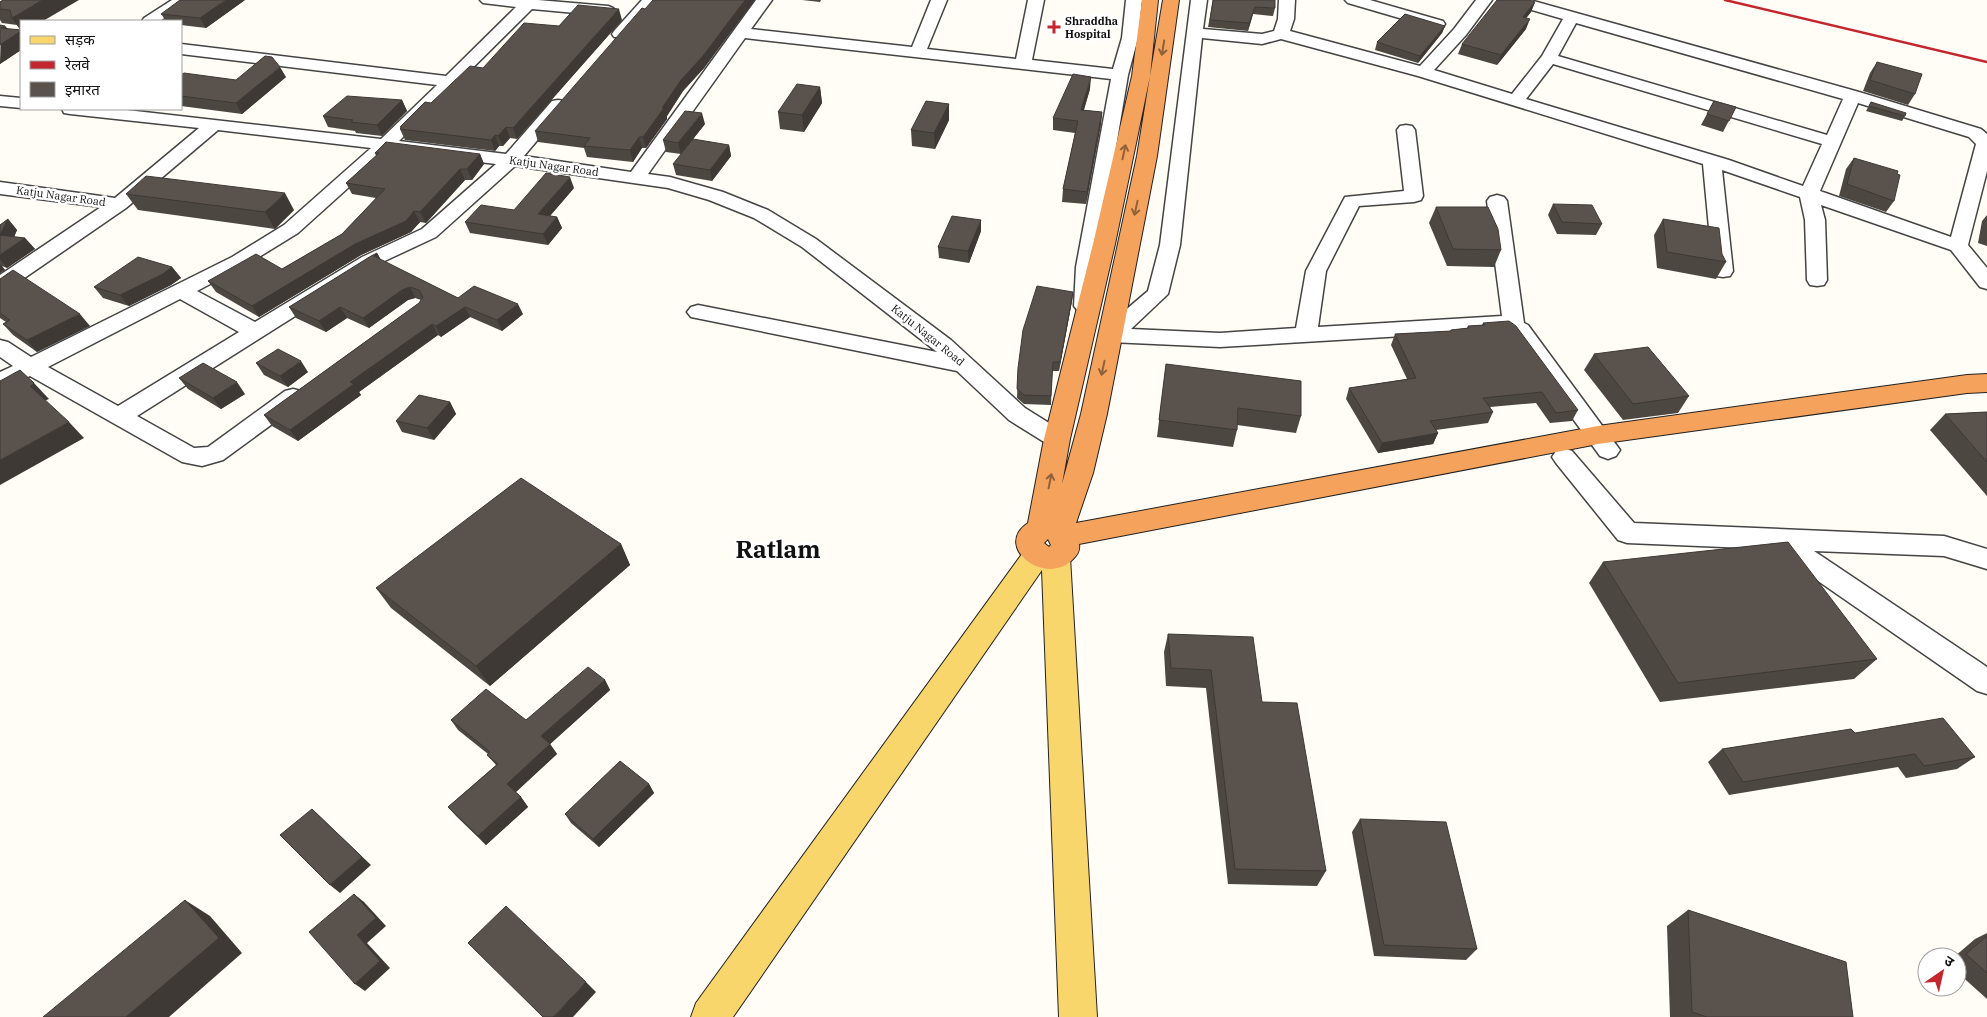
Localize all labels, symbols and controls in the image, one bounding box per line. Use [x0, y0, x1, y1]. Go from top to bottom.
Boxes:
place label: Shraddha Hospital [1065, 14, 1118, 41]
legend [20, 20, 182, 110]
marker: Shraddha Hospital [1047, 20, 1061, 34]
text: सड़क [65, 30, 95, 49]
one-way arrow [1158, 40, 1168, 56]
text: रेलवे [64, 55, 90, 74]
text: इमारत [65, 80, 100, 99]
one-way arrow [1120, 144, 1129, 160]
street label: Katju Nagar Road [508, 153, 600, 179]
street label: Katju Nagar Road [15, 183, 107, 209]
one-way arrow [1131, 200, 1140, 216]
street label: Katju Nagar Road [889, 301, 968, 369]
one-way arrow [1098, 359, 1108, 375]
one-way arrow [1045, 473, 1055, 489]
district label: Ratlam [735, 533, 821, 565]
north arrow [1917, 947, 1967, 997]
text: उ [1941, 951, 1958, 971]

